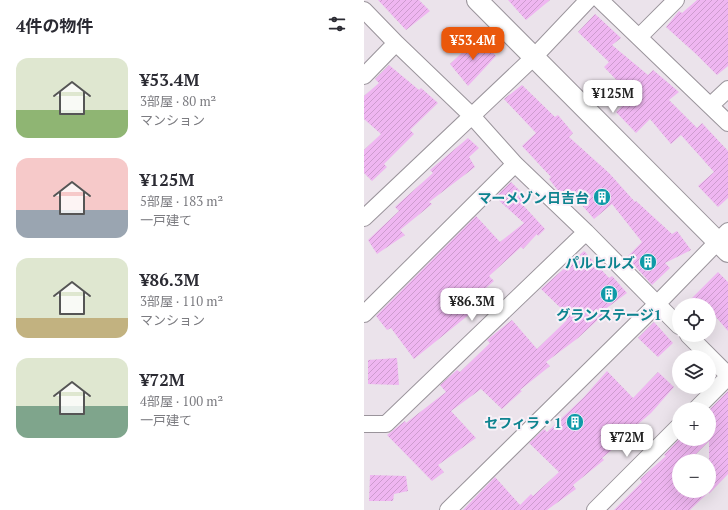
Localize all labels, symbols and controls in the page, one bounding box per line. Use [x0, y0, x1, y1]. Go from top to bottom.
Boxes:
icon: filters [326, 13, 348, 35]
text: 4件の物件 [16, 14, 94, 37]
pin: ¥53.4M [440, 27, 506, 61]
text: ¥53.4M [450, 31, 496, 49]
text: ¥53.4M [140, 68, 199, 91]
icon: home [48, 74, 96, 122]
pin: ¥125M [585, 80, 641, 114]
text: ¥125M [592, 84, 634, 102]
text: 3部屋 · 80 m² [140, 92, 216, 110]
text: マンション [140, 111, 205, 129]
text: ¥125M [140, 168, 194, 191]
icon: home [48, 174, 96, 222]
building icon: マーメゾン日吉台 [592, 187, 612, 207]
place label: マーメゾン日吉台 [478, 188, 589, 207]
text: 5部屋 · 183 m² [140, 192, 223, 210]
text: 一戸建て [140, 211, 192, 229]
building icon: パルヒルズ [638, 252, 658, 272]
place label: パルヒルズ [565, 253, 635, 272]
text: ¥86.3M [140, 268, 199, 291]
icon: home [48, 274, 96, 322]
building icon: グランステージ1 [599, 284, 619, 304]
pin: ¥86.3M [439, 288, 505, 322]
text: 3部屋 · 110 m² [140, 292, 223, 310]
text: ¥86.3M [449, 292, 495, 310]
map controls [672, 298, 716, 498]
button: locate [672, 298, 716, 342]
place label: グランステージ1 [556, 305, 662, 324]
text: マンション [140, 311, 205, 329]
button: layers [672, 350, 716, 394]
text: ¥72M [140, 368, 185, 391]
icon: home [48, 374, 96, 422]
text: 4部屋 · 100 m² [140, 392, 223, 410]
button: + [672, 402, 716, 446]
text: 一戸建て [140, 411, 192, 429]
building icon: セフィラ・1 [565, 412, 585, 432]
place label: セフィラ・1 [484, 413, 562, 432]
pin: ¥72M [603, 424, 651, 458]
text: ¥72M [610, 428, 644, 446]
button: − [672, 454, 716, 498]

